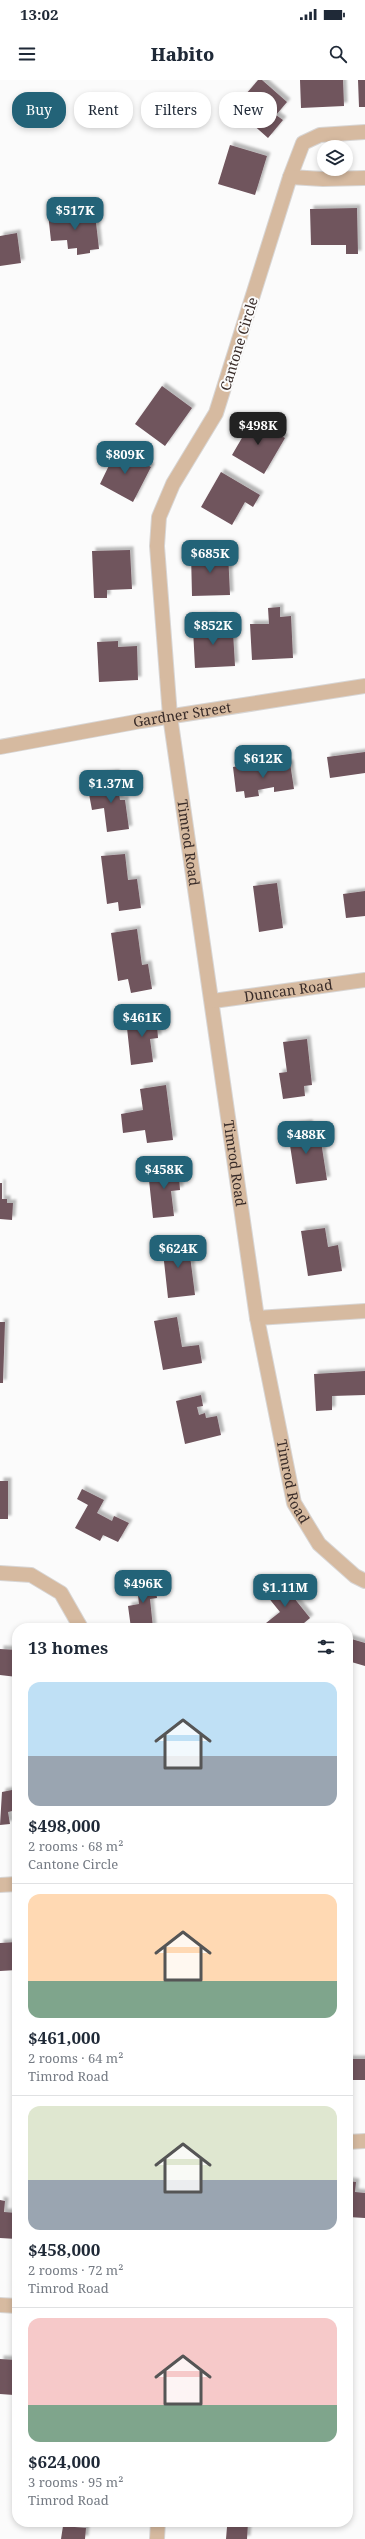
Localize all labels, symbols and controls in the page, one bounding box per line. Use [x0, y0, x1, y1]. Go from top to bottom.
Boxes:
text: 13:02 [20, 4, 58, 24]
text: Habito [151, 42, 214, 66]
icon: menu [16, 43, 38, 65]
icon: search [327, 43, 349, 65]
chip: Buy [12, 92, 66, 128]
chip: Rent [74, 92, 133, 128]
chip: Filters [141, 92, 211, 128]
chip: New [219, 92, 277, 128]
map controls [317, 140, 353, 176]
button: layers [317, 140, 353, 176]
pin: $517K [47, 197, 103, 231]
text: $517K [56, 201, 94, 219]
street label: Cantone Circle [215, 295, 262, 393]
pin: $498K [230, 412, 286, 446]
text: $498K [239, 416, 277, 434]
pin: $809K [97, 441, 153, 475]
text: $809K [106, 445, 144, 463]
pin: $685K [182, 540, 238, 574]
text: $685K [191, 544, 229, 562]
pin: $852K [185, 612, 241, 646]
text: $852K [194, 616, 232, 634]
street label: Gardner Street [131, 697, 232, 731]
pin: $612K [235, 745, 291, 779]
text: $612K [244, 749, 282, 767]
pin: $1.37M [78, 770, 144, 804]
text: $1.37M [88, 774, 134, 792]
street label: Timrod Road [173, 798, 204, 887]
street label: Duncan Road [243, 975, 334, 1006]
pin: $461K [114, 1004, 170, 1038]
text: $461K [123, 1008, 161, 1026]
street label: Timrod Road [220, 1119, 251, 1208]
pin: $488K [278, 1121, 334, 1155]
text: $488K [287, 1125, 325, 1143]
pin: $458K [136, 1156, 192, 1190]
text: $458K [145, 1160, 183, 1178]
pin: $624K [150, 1235, 206, 1269]
text: $624K [159, 1239, 197, 1257]
street label: Timrod Road [273, 1438, 314, 1527]
pin: $496K [115, 1570, 171, 1604]
text: $496K [124, 1574, 162, 1592]
pin: $1.11M [252, 1574, 318, 1608]
text: $1.11M [262, 1578, 308, 1596]
text: 13 homes [28, 1636, 108, 1659]
icon: filters [315, 1636, 337, 1658]
icon: home [147, 1708, 219, 1780]
text: $498,000 [28, 1814, 100, 1837]
text: 2 rooms · 68 m² [28, 1837, 123, 1855]
text: Cantone Circle [28, 1855, 118, 1873]
icon: home [147, 1920, 219, 1992]
text: $461,000 [28, 2026, 100, 2049]
text: 2 rooms · 64 m² [28, 2049, 123, 2067]
text: Timrod Road [28, 2067, 109, 2085]
icon: home [147, 2132, 219, 2204]
text: $458,000 [28, 2238, 100, 2261]
text: 2 rooms · 72 m² [28, 2261, 123, 2279]
text: Timrod Road [28, 2279, 109, 2297]
icon: home [147, 2344, 219, 2416]
text: $624,000 [28, 2450, 100, 2473]
text: 3 rooms · 95 m² [28, 2473, 123, 2491]
text: Timrod Road [28, 2491, 109, 2509]

